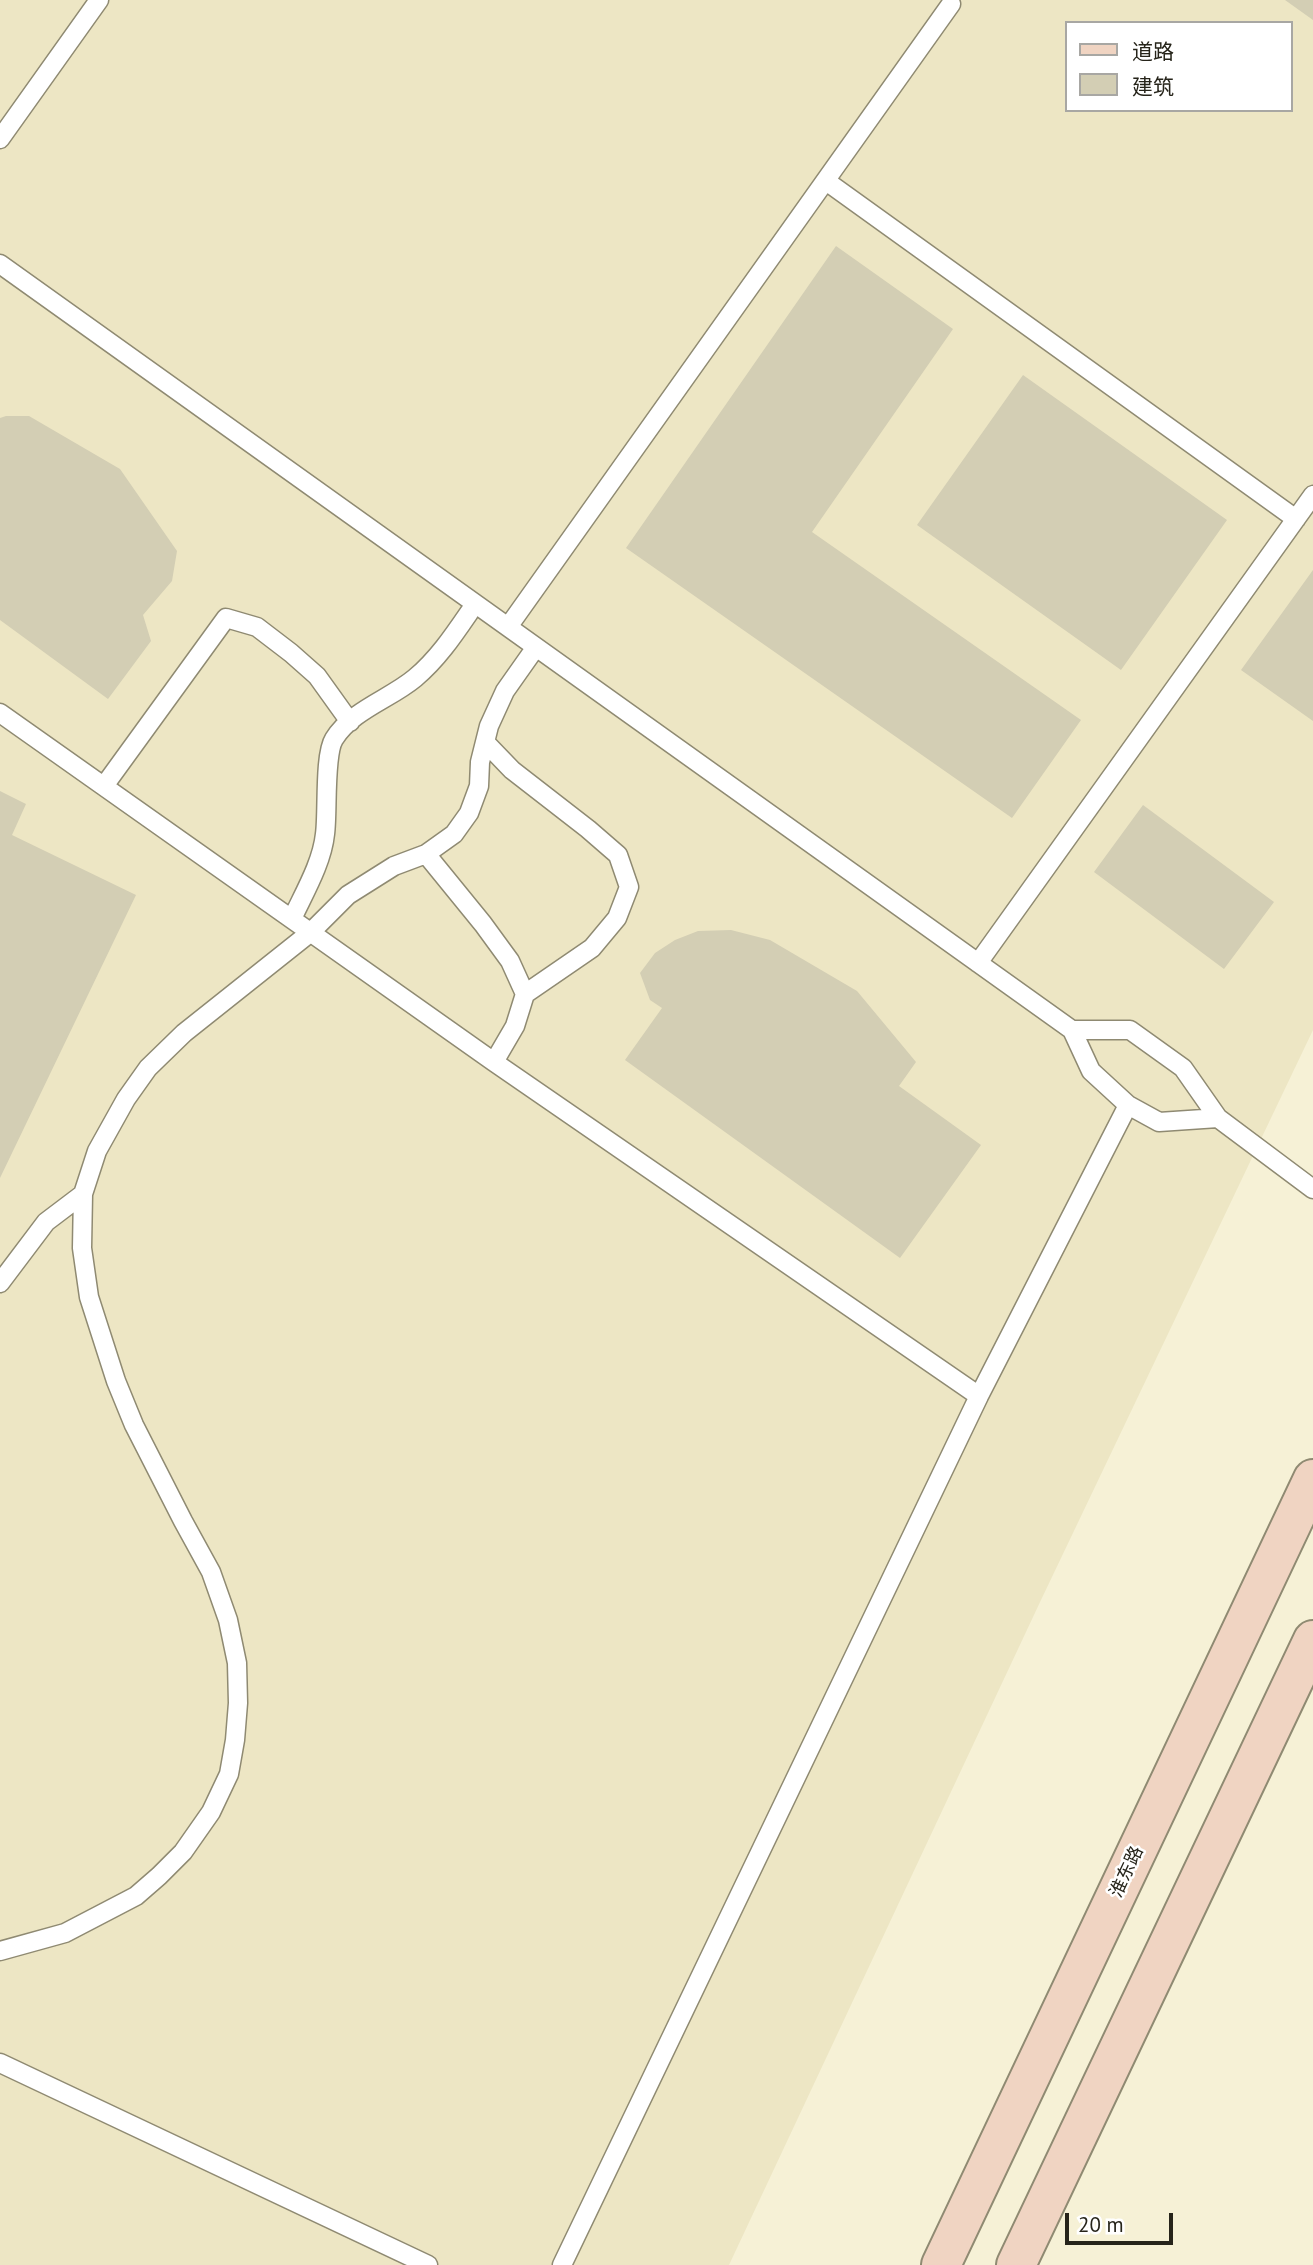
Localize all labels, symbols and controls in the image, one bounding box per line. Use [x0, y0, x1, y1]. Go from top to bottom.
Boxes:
legend [1064, 21, 1292, 112]
text: 道路 [1132, 38, 1174, 65]
text: 建筑 [1132, 73, 1174, 100]
street label: 淮东路 [1106, 1843, 1148, 1901]
scale bar [1068, 2198, 1176, 2242]
text: 20 m [1078, 2211, 1124, 2238]

